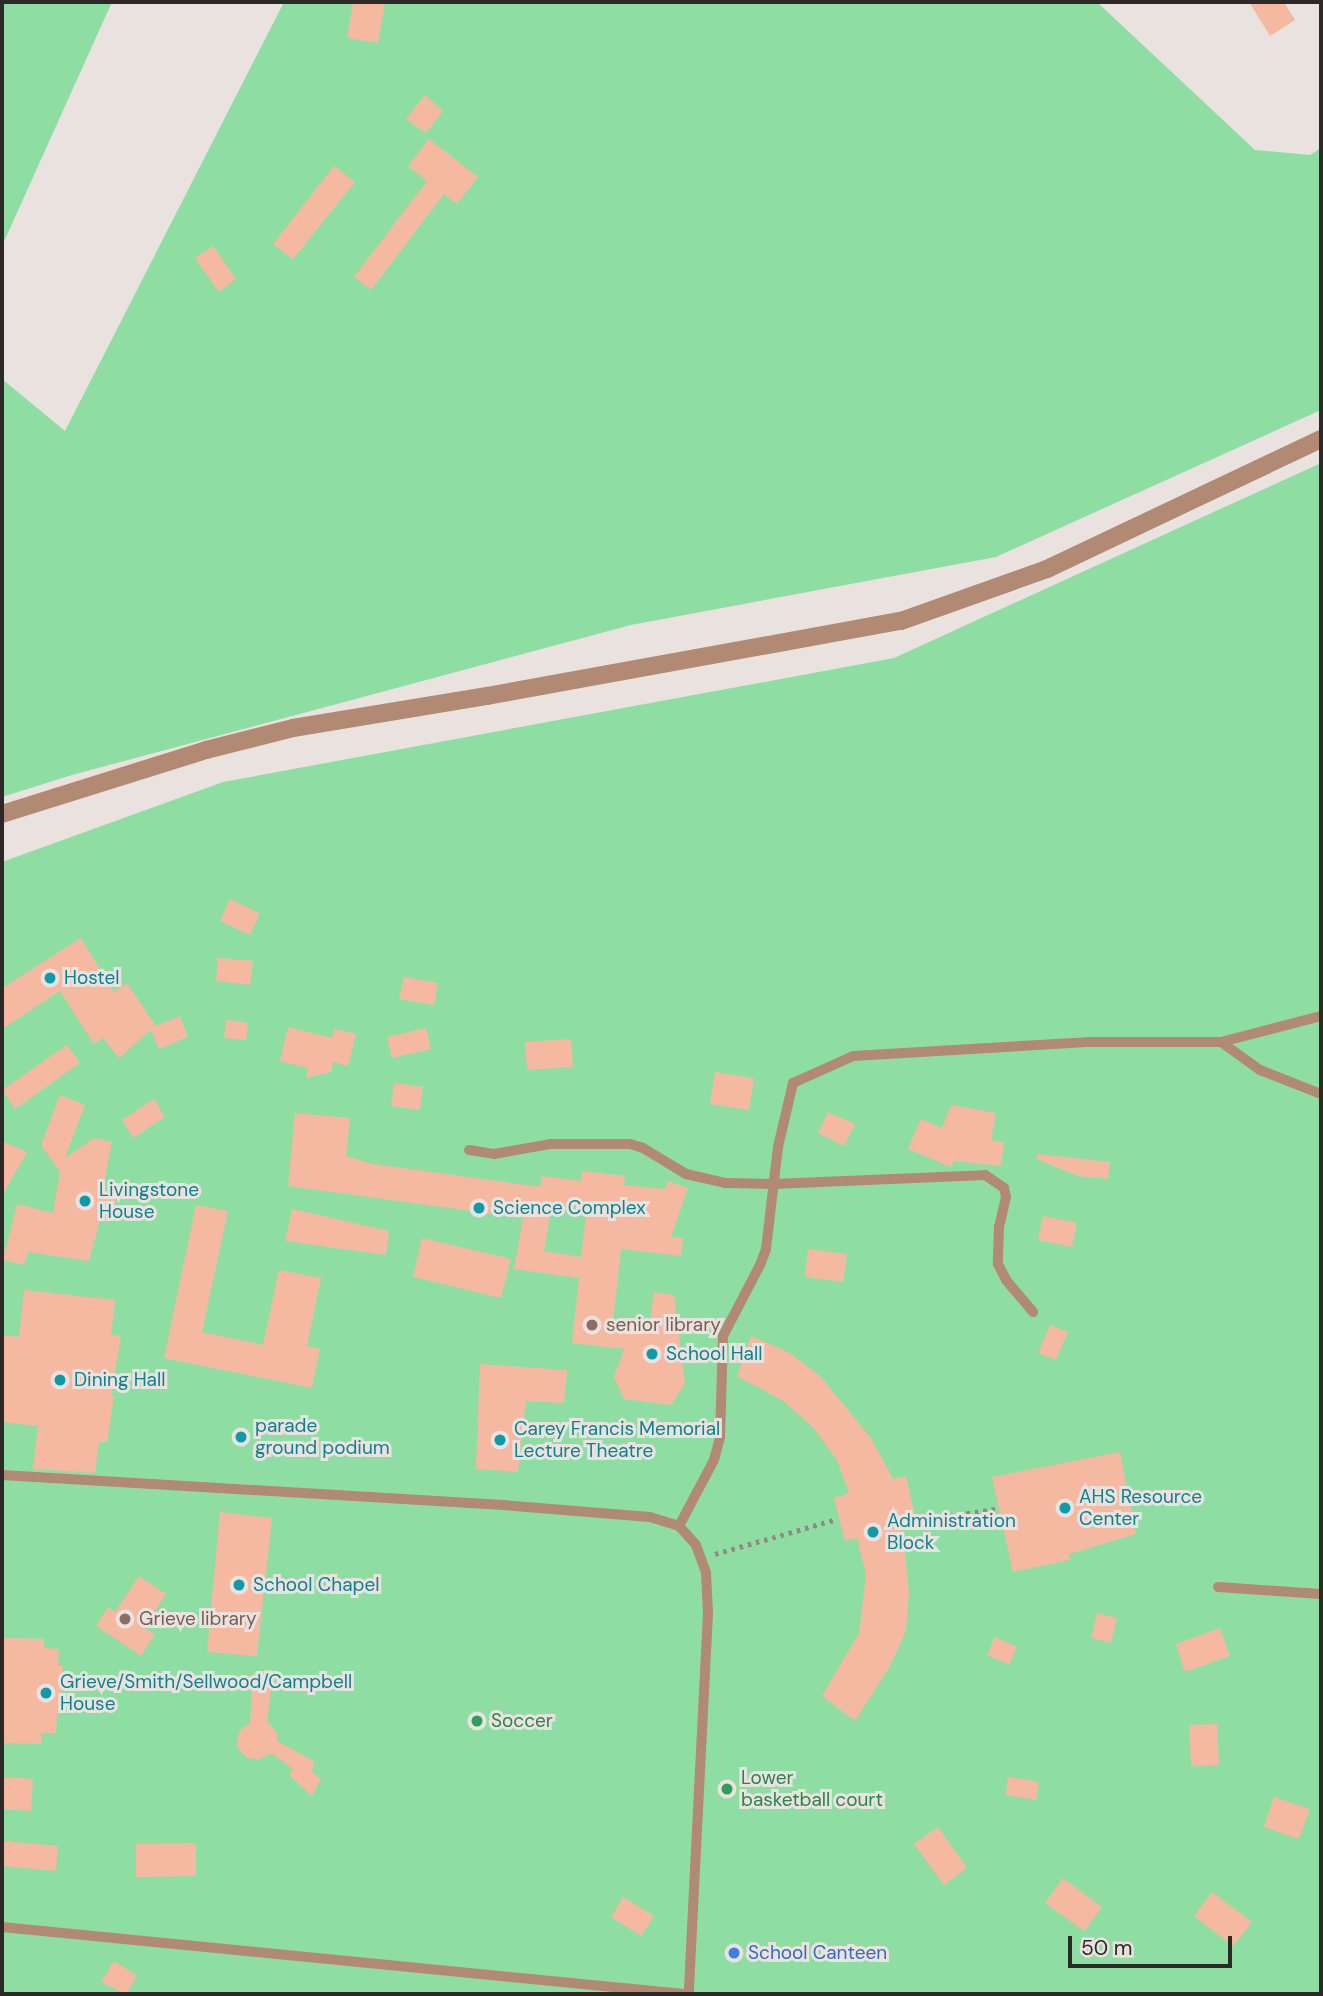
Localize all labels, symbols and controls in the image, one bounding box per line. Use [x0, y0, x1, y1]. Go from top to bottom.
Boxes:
place label: Hostel [64, 967, 120, 989]
marker: Hostel [42, 970, 58, 986]
place label: Livingstone House [99, 1179, 199, 1223]
marker: Livingstone House [77, 1193, 93, 1209]
place label: Science Complex [493, 1197, 646, 1219]
marker: Science Complex [471, 1200, 487, 1216]
place label: senior library [606, 1314, 721, 1336]
marker: senior library [584, 1317, 600, 1333]
place label: School Hall [666, 1343, 762, 1365]
marker: School Hall [644, 1346, 660, 1362]
place label: Dining Hall [74, 1369, 165, 1391]
marker: Dining Hall [52, 1372, 68, 1388]
place label: parade ground podium [255, 1415, 390, 1459]
place label: Carey Francis Memorial Lecture Theatre [514, 1418, 720, 1462]
marker: parade ground podium [233, 1429, 249, 1445]
marker: Carey Francis Memorial Lecture Theatre [492, 1432, 508, 1448]
place label: AHS Resource Center [1079, 1486, 1202, 1530]
marker: AHS Resource Center [1057, 1500, 1073, 1516]
place label: Administration Block [887, 1510, 1016, 1554]
marker: Administration Block [865, 1524, 881, 1540]
place label: School Chapel [253, 1574, 379, 1596]
marker: School Chapel [231, 1577, 247, 1593]
place label: Grieve library [139, 1608, 256, 1630]
marker: Grieve library [117, 1611, 133, 1627]
place label: Grieve/Smith/Sellwood/Campbell House [60, 1671, 352, 1715]
marker: Grieve/Smith/Sellwood/Campbell House [38, 1685, 54, 1701]
place label: Soccer [491, 1710, 553, 1732]
marker: Soccer [469, 1713, 485, 1729]
place label: Lower basketball court [741, 1767, 883, 1811]
marker: Lower basketball court [719, 1781, 735, 1797]
scale bar [1071, 1923, 1236, 1967]
text: 50 m [1081, 1934, 1132, 1962]
place label: School Canteen [748, 1942, 887, 1964]
marker: School Canteen [726, 1945, 742, 1961]

